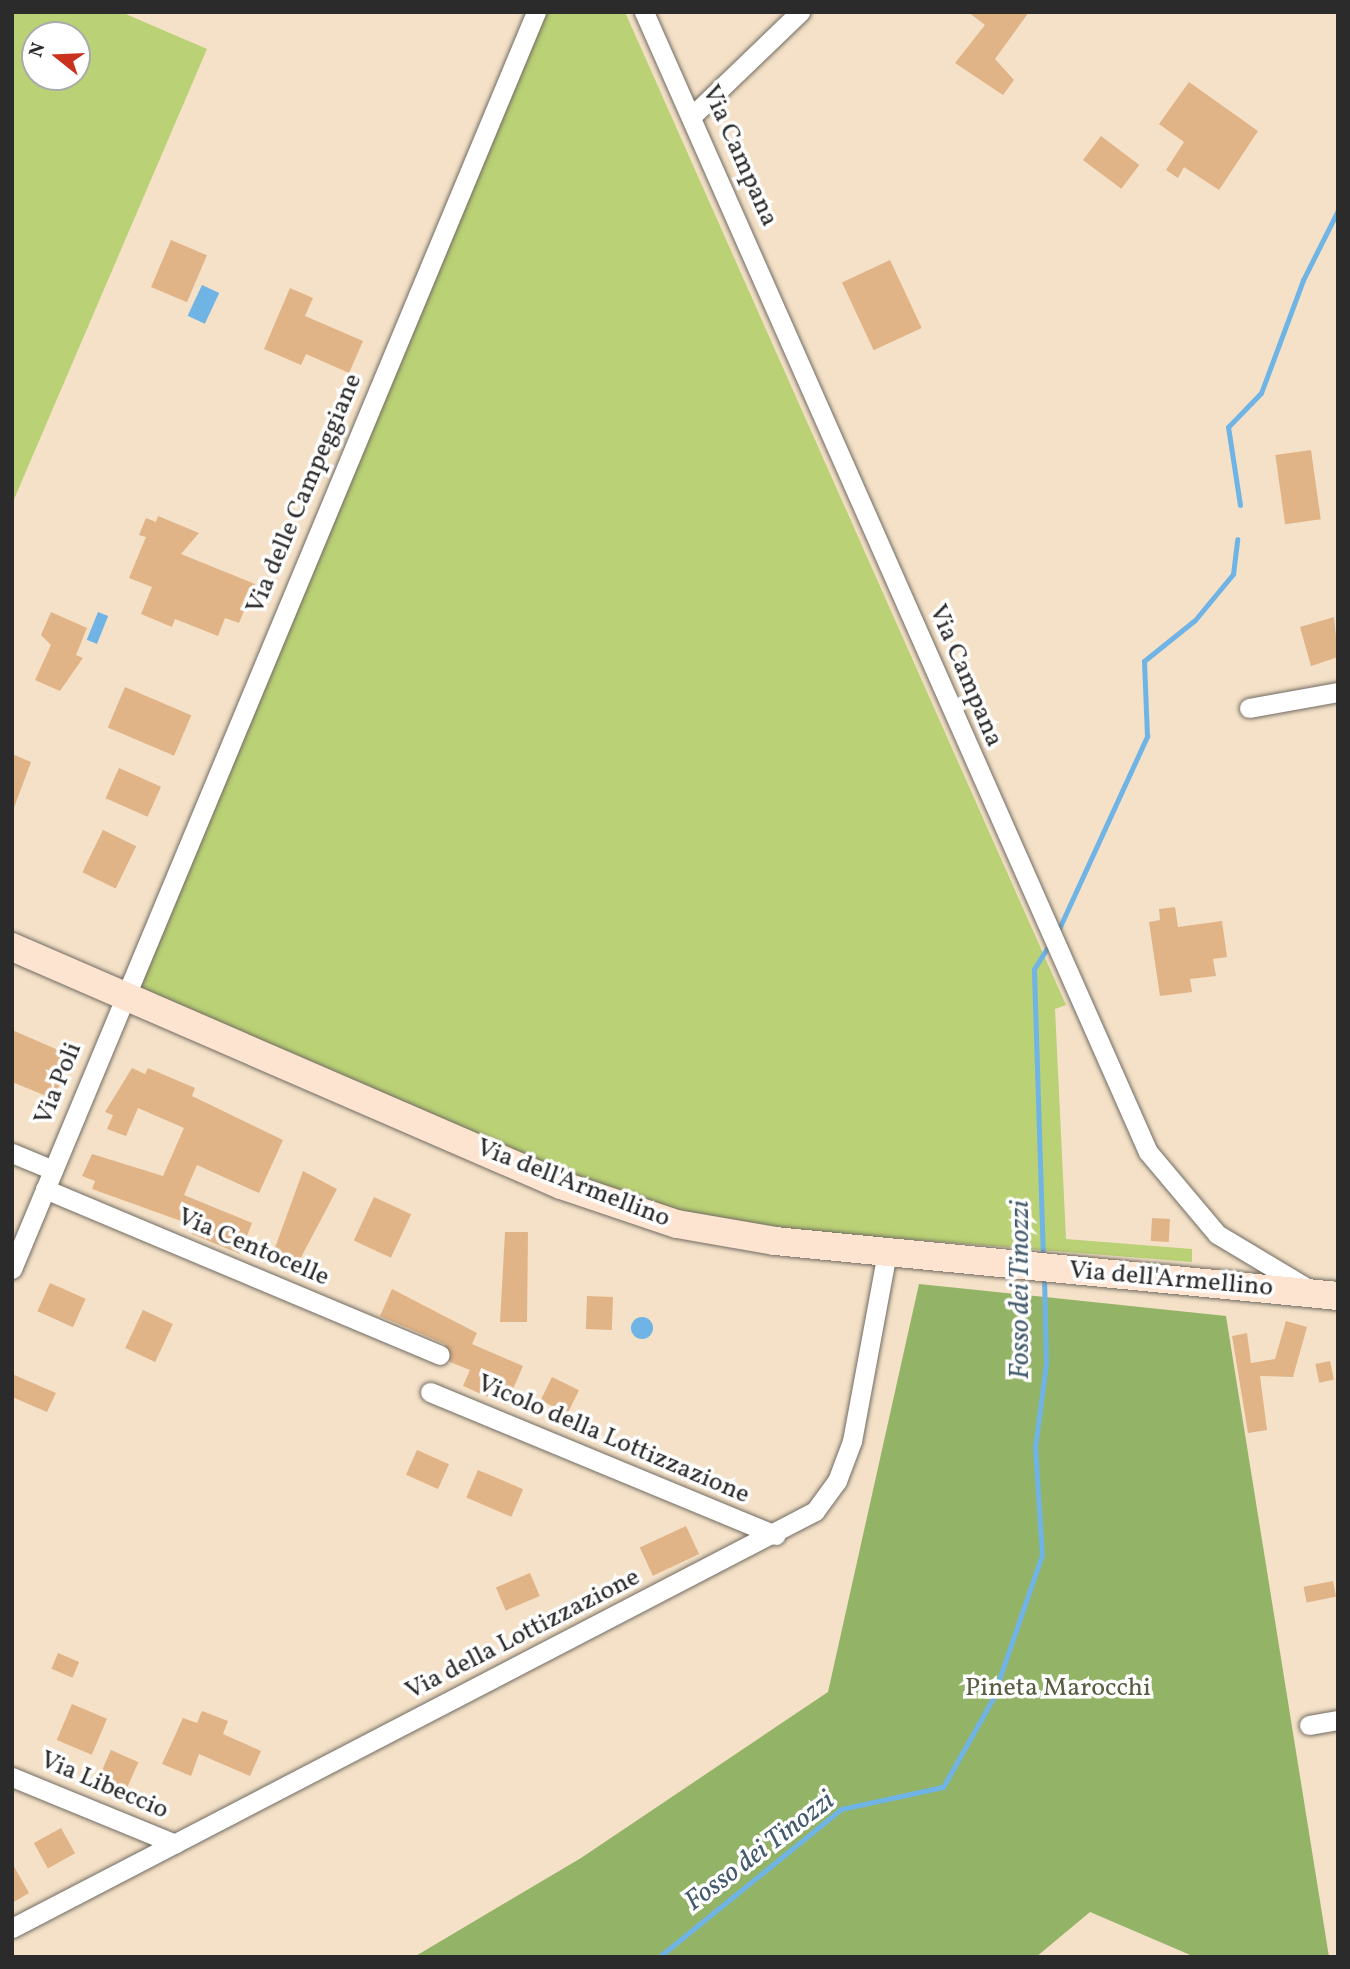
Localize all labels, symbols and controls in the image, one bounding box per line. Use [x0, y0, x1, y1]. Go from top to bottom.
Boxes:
north arrow [21, 21, 91, 91]
text: N [23, 40, 52, 61]
street label: Via Campana [694, 80, 784, 232]
street label: Via delle Campeggiane [240, 369, 370, 619]
street label: Via Campana [921, 600, 1009, 752]
street label: Via Poli [28, 1038, 90, 1130]
street label: Via dell'Armellino [472, 1133, 674, 1235]
water label: Fosso dei Tinozzi [1004, 1201, 1038, 1379]
street label: Via Centocelle [172, 1202, 334, 1294]
street label: Via dell'Armellino [1068, 1256, 1274, 1304]
street label: Vicolo della Lottizzazione [472, 1368, 754, 1512]
street label: Via della Lottizzazione [401, 1562, 645, 1708]
park label: Pineta Marocchi [965, 1673, 1151, 1705]
street label: Via Libeccio [35, 1745, 173, 1827]
water label: Fosso dei Tinozzi [678, 1785, 842, 1919]

